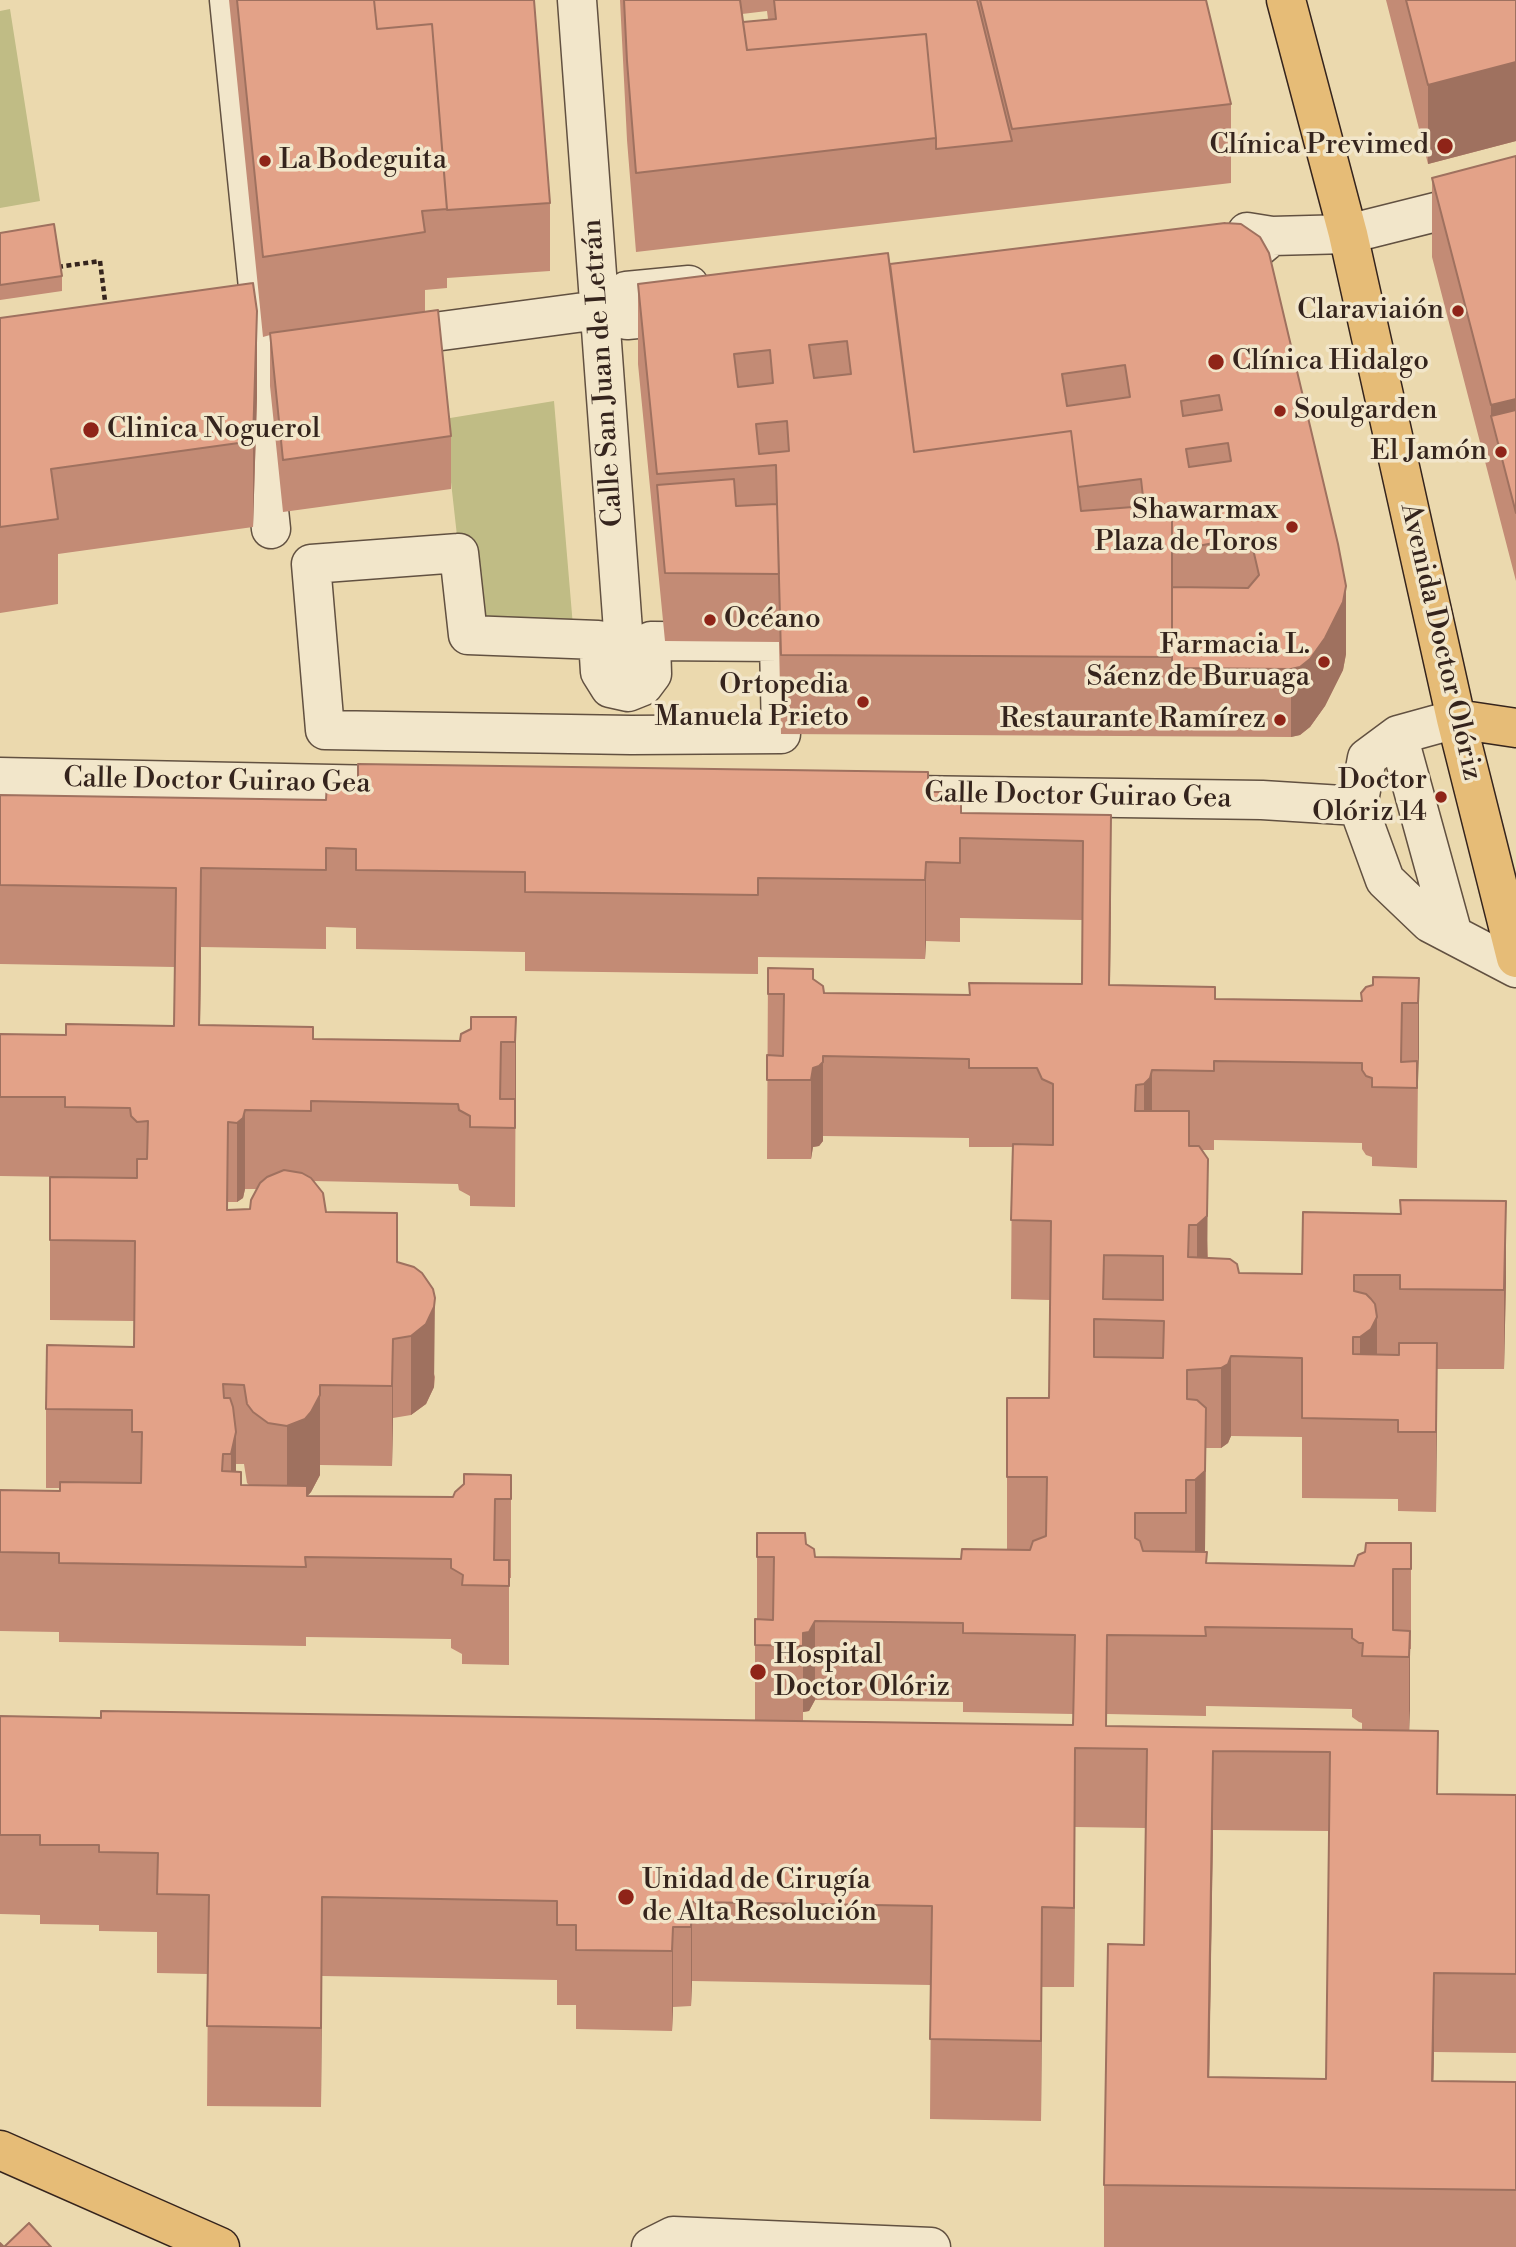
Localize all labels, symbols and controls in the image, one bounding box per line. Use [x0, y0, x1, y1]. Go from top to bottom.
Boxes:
place label: Clínica Previmed [1209, 129, 1429, 163]
marker: Clínica Previmed [1435, 136, 1455, 156]
place label: La Bodeguita [279, 144, 447, 178]
marker: La Bodeguita [257, 153, 273, 169]
street label: Calle San Juan de Letrán [576, 218, 632, 528]
place label: Claraviaión [1297, 294, 1444, 328]
marker: Claraviaión [1450, 303, 1466, 319]
place label: Clínica Hidalgo [1232, 345, 1429, 379]
marker: Clínica Hidalgo [1206, 352, 1226, 372]
place label: Soulgarden [1294, 394, 1437, 428]
marker: Soulgarden [1272, 403, 1288, 419]
place label: Clinica Noguerol [107, 413, 320, 447]
marker: Clinica Noguerol [81, 420, 101, 440]
place label: El Jamón [1371, 435, 1487, 469]
marker: El Jamón [1493, 444, 1509, 460]
place label: Shawarmax Plaza de Toros [1095, 494, 1278, 560]
street label: Avenida Doctor Olóriz [1392, 500, 1488, 784]
marker: Shawarmax Plaza de Toros [1284, 519, 1300, 535]
place label: Océano [724, 603, 821, 637]
marker: Océano [702, 612, 718, 628]
place label: Farmacia L. Sáenz de Buruaga [1087, 629, 1310, 695]
marker: Farmacia L. Sáenz de Buruaga [1316, 654, 1332, 670]
place label: Ortopedia Manuela Prieto [655, 669, 849, 735]
marker: Ortopedia Manuela Prieto [855, 694, 871, 710]
place label: Restaurante Ramírez [1000, 703, 1266, 737]
marker: Restaurante Ramírez [1272, 712, 1288, 728]
street label: Calle Doctor Guirao Gea [63, 763, 371, 801]
place label: Doctor Olóriz 14 [1312, 764, 1427, 830]
street label: Calle Doctor Guirao Gea [924, 778, 1232, 816]
marker: Doctor Olóriz 14 [1433, 789, 1449, 805]
place label: Hospital Doctor Olóriz [774, 1639, 950, 1705]
marker: Hospital Doctor Olóriz [748, 1662, 768, 1682]
place label: Unidad de Cirugía de Alta Resolución [642, 1864, 877, 1930]
marker: Unidad de Cirugía de Alta Resolución [616, 1887, 636, 1907]

